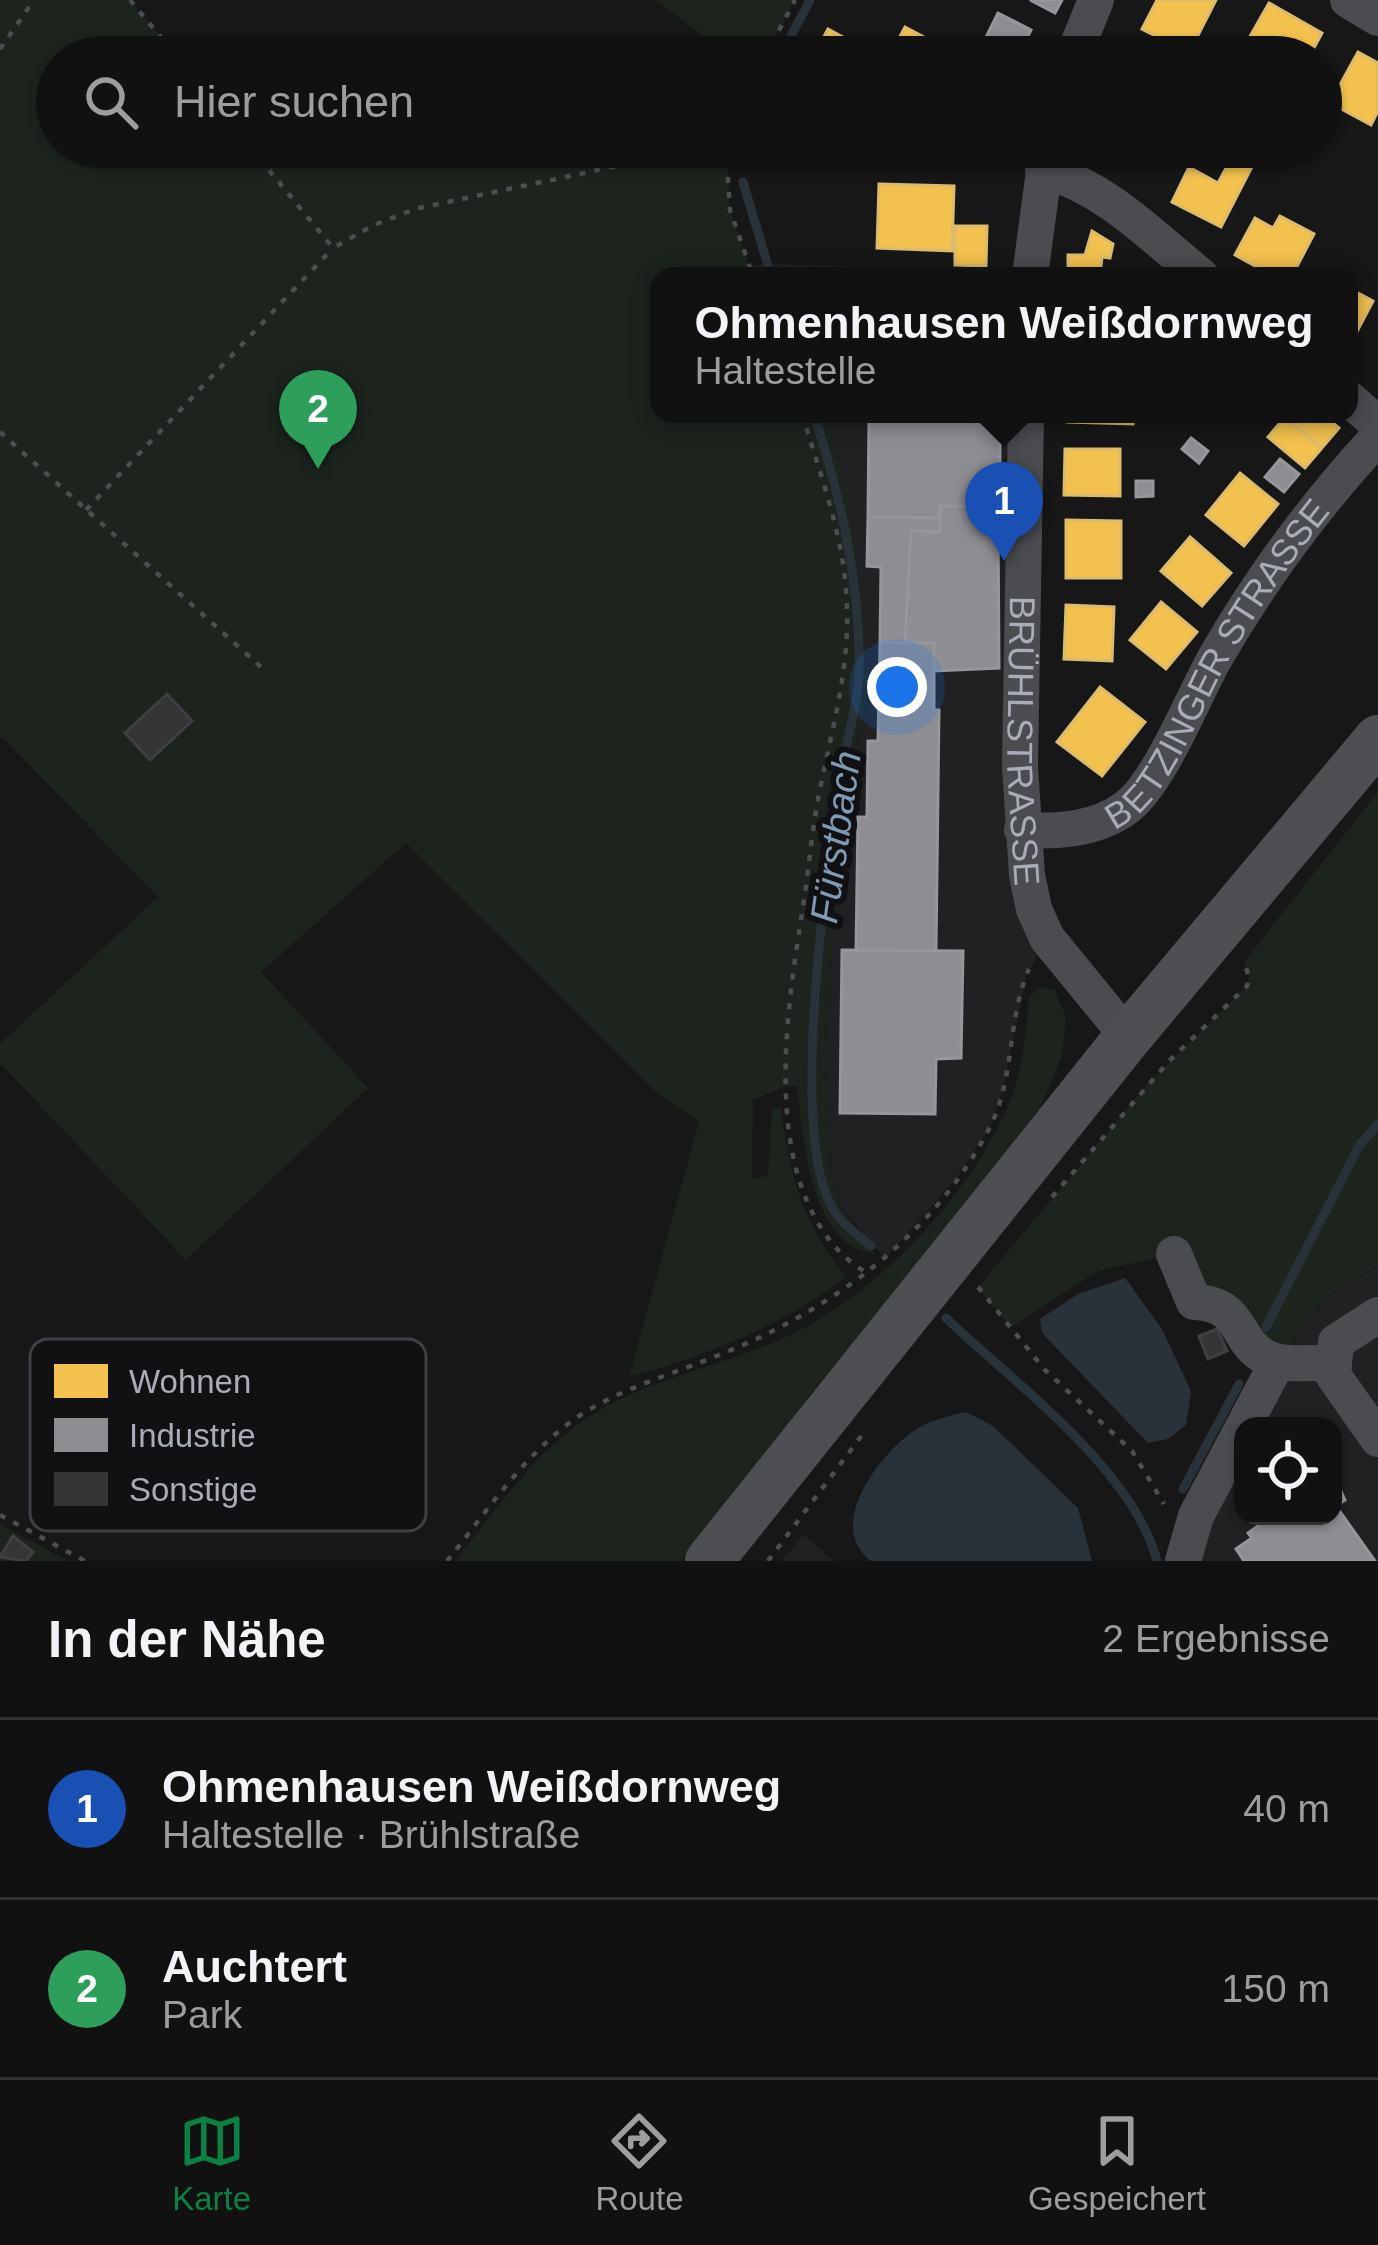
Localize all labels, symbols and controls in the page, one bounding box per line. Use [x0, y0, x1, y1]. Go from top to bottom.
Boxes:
search box [36, 36, 1342, 168]
icon: search [78, 69, 144, 135]
text: Hier suchen [174, 76, 414, 127]
popup [650, 267, 1358, 423]
text: Ohmenhausen Weißdornweg [694, 297, 1314, 348]
text: Haltestelle [694, 349, 876, 392]
pin: 2 [279, 370, 357, 469]
pin: 1 [965, 462, 1043, 561]
street label: BETZINGER STRASSE [1097, 491, 1337, 837]
street label: BRÜHLSTRASSE [999, 596, 1048, 887]
your location [867, 657, 927, 717]
water label: Fürstbach [802, 748, 869, 926]
legend [30, 1339, 426, 1531]
text: Wohnen [129, 1363, 251, 1400]
text: Industrie [129, 1417, 256, 1454]
map controls [1234, 1417, 1342, 1525]
button: locate [1234, 1417, 1342, 1525]
text: Sonstige [129, 1471, 257, 1508]
text: In der Nähe [48, 1611, 326, 1668]
text: 2 Ergebnisse [1102, 1617, 1330, 1660]
text: Ohmenhausen Weißdornweg [162, 1761, 781, 1812]
text: 1 [76, 1787, 98, 1830]
text: 40 m [1243, 1787, 1330, 1830]
text: Haltestelle · Brühlstraße [162, 1813, 580, 1856]
text: Auchtert [162, 1941, 347, 1992]
text: 2 [76, 1967, 98, 2010]
text: 150 m [1222, 1967, 1330, 2010]
text: Park [162, 1993, 242, 2036]
tab: Karte [172, 2108, 251, 2218]
tab: Route [595, 2108, 684, 2218]
tab: Gespeichert [1028, 2108, 1206, 2218]

